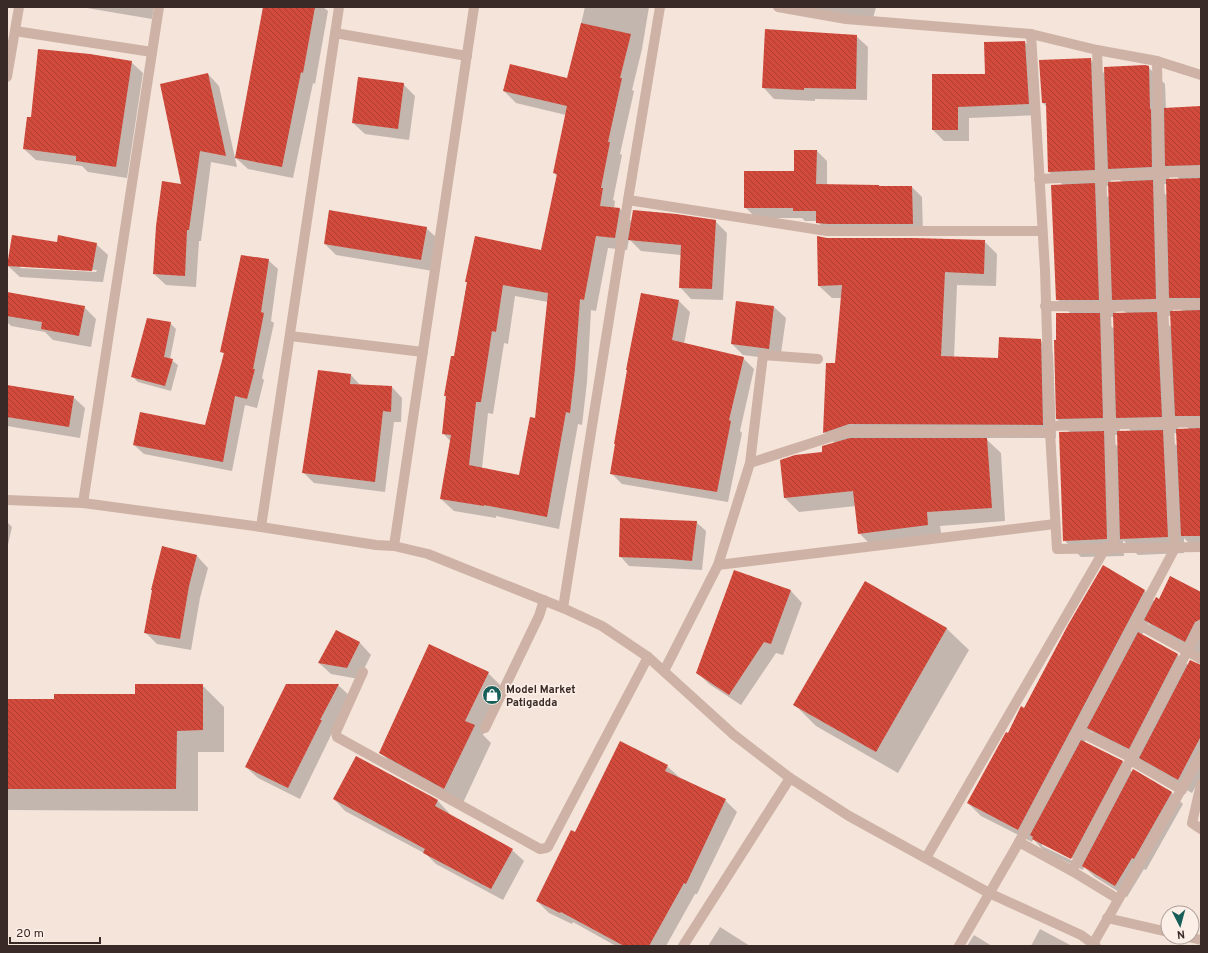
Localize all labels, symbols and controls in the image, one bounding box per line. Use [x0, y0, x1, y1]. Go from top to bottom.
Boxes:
place label: Model Market Patigadda [506, 683, 576, 710]
shop icon: Model Market Patigadda [481, 684, 503, 706]
north arrow [1160, 905, 1200, 945]
scale bar [10, 919, 100, 945]
text: 20 m [16, 926, 44, 942]
text: N [1176, 927, 1186, 941]

